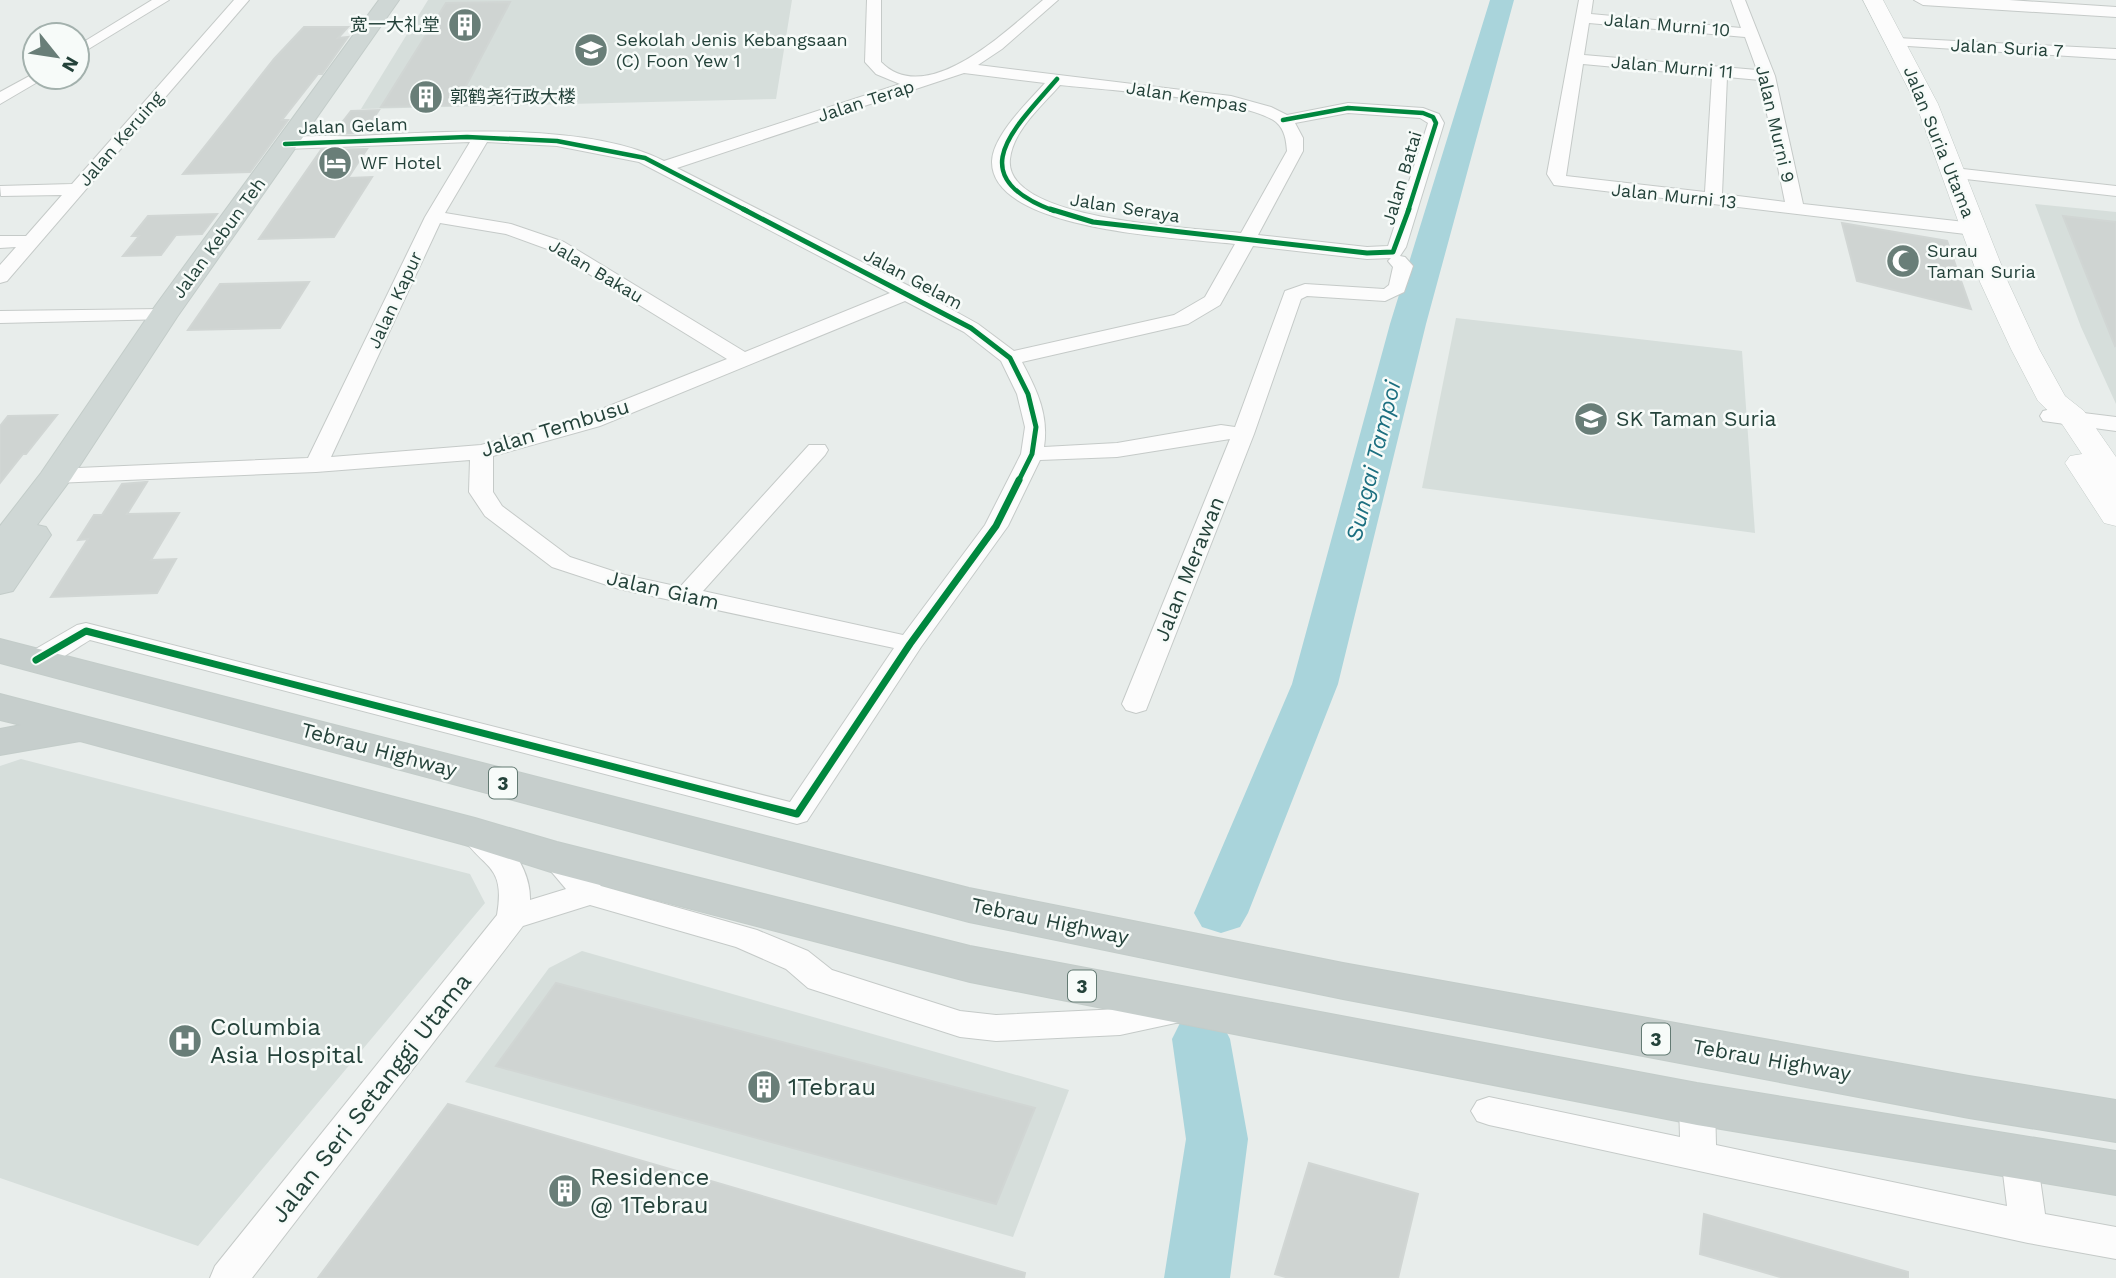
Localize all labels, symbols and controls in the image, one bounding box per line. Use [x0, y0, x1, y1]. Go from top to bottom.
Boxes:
building icon: 宽一大礼堂 [446, 6, 484, 44]
street label: Jalan Murni 10 [1603, 9, 1731, 40]
place label: 宽一大礼堂 [350, 14, 440, 35]
north arrow [21, 21, 91, 91]
place label: Sekolah Jenis Kebangsaan (C) Foon Yew 1 [616, 29, 848, 71]
school or university icon: Sekolah Jenis Kebangsaan (C) Foon Yew 1 [572, 31, 610, 69]
street label: Jalan Suria 7 [1950, 34, 2064, 61]
street label: Jalan Murni 11 [1610, 51, 1734, 82]
text: N [57, 52, 84, 76]
street label: Jalan Murni 9 [1752, 63, 1799, 185]
street label: Jalan Suria Utama [1899, 63, 1979, 221]
street label: Jalan Terap [815, 75, 917, 126]
street label: Jalan Kempas [1125, 77, 1249, 116]
building icon: 郭鹤尧行政大楼 [407, 78, 445, 116]
place label: 郭鹤尧行政大楼 [450, 86, 576, 107]
street label: Jalan Keruing [74, 87, 168, 190]
street label: Jalan Gelam [298, 113, 408, 138]
street label: Jalan Batai [1377, 128, 1426, 227]
hotel icon: WF Hotel [316, 144, 354, 182]
place label: WF Hotel [360, 152, 442, 173]
street label: Jalan Kebun Teh [168, 173, 269, 302]
street label: Jalan Murni 13 [1610, 178, 1738, 213]
street label: Jalan Seraya [1069, 188, 1182, 227]
street label: Jalan Bakau [545, 234, 647, 307]
place label: Surau Taman Suria [1927, 240, 2036, 282]
mosque icon: Surau Taman Suria [1884, 242, 1922, 280]
street label: Jalan Gelam [860, 244, 966, 313]
street label: Jalan Kapur [363, 248, 426, 352]
water label: Sungai Tampoi [1340, 377, 1407, 544]
street label: Jalan Tembusu [478, 393, 632, 462]
school or university icon: SK Taman Suria [1572, 400, 1610, 438]
place label: SK Taman Suria [1616, 406, 1777, 431]
street label: Jalan Merawan [1148, 493, 1229, 645]
street label: Jalan Giam [604, 564, 722, 615]
street label: Tebrau Highway [298, 717, 460, 782]
road number: 3 [489, 768, 517, 798]
street label: Tebrau Highway [969, 892, 1131, 949]
street label: Jalan Seri Setanggi Utama [265, 968, 477, 1228]
road number: 3 [1068, 970, 1096, 1002]
place label: Columbia Asia Hospital [210, 1013, 364, 1069]
hospital icon: Columbia Asia Hospital [166, 1022, 204, 1060]
road number: 3 [1642, 1023, 1670, 1054]
street label: Tebrau Highway [1691, 1033, 1853, 1086]
building icon: 1Tebrau [745, 1068, 783, 1106]
place label: 1Tebrau [788, 1073, 876, 1101]
place label: Residence @ 1Tebrau [590, 1163, 709, 1219]
building icon: Residence @ 1Tebrau [546, 1172, 584, 1210]

